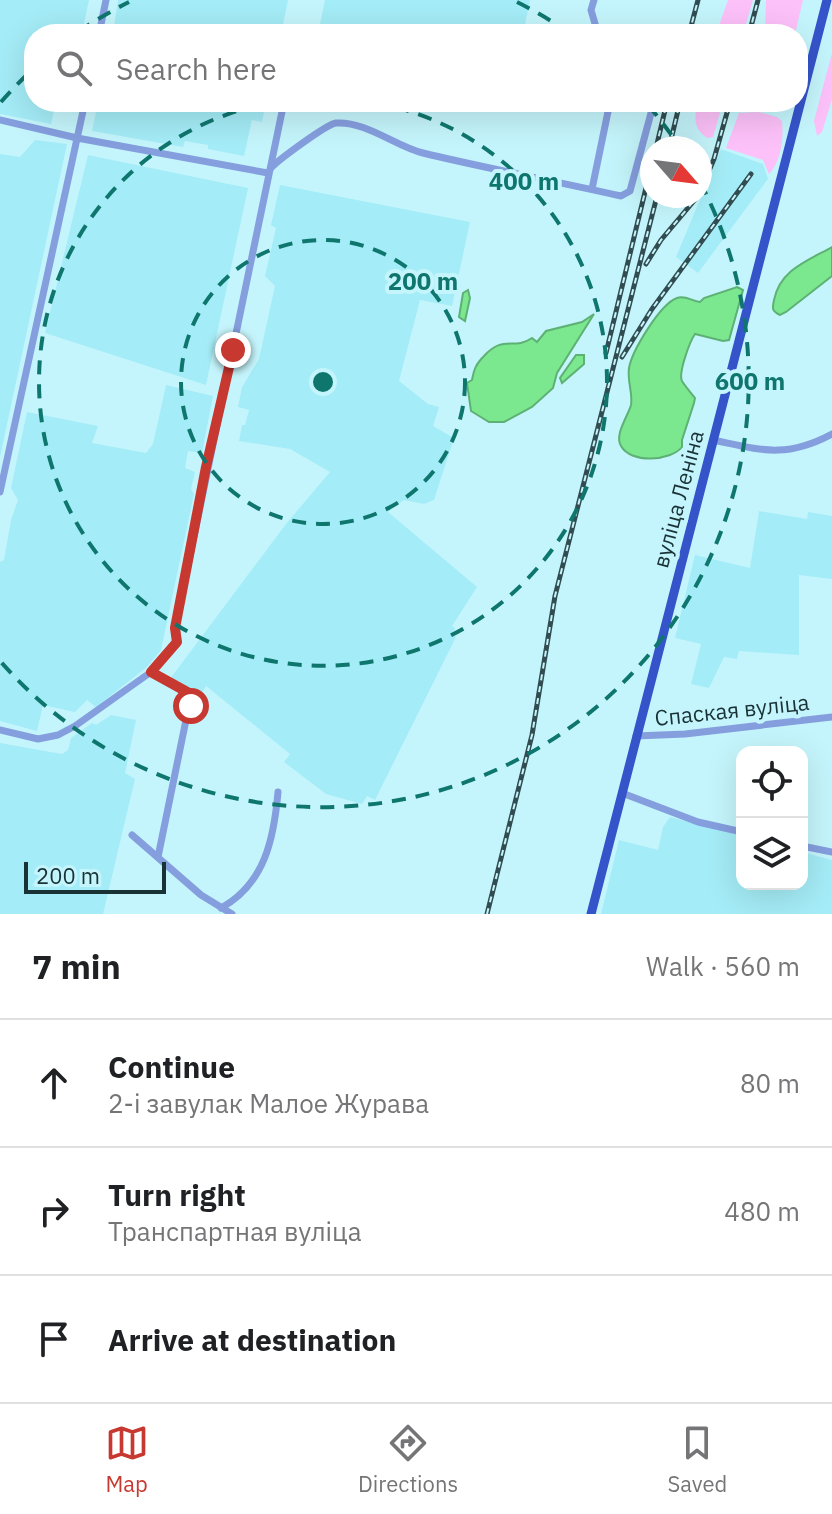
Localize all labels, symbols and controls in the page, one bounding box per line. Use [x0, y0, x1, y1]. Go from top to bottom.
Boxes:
search box [24, 24, 808, 112]
icon: search [52, 46, 96, 90]
text: Search here [116, 49, 277, 88]
north arrow [640, 136, 712, 208]
text: 400 m [489, 165, 559, 197]
text: 200 m [388, 265, 458, 297]
route end [215, 332, 251, 368]
text: 600 m [715, 365, 785, 397]
centre of rings [309, 368, 337, 396]
street label: вуліца Леніна [645, 427, 710, 571]
street label: Спаская вуліца [653, 687, 811, 732]
route start [173, 688, 209, 724]
map controls [736, 746, 808, 890]
button: locate [736, 746, 808, 818]
button: layers [736, 818, 808, 890]
scale bar [24, 858, 166, 894]
text: 200 m [36, 861, 100, 890]
text: 7 min [32, 944, 121, 988]
text: Walk · 560 m [646, 949, 800, 983]
text: Continue [108, 1047, 235, 1086]
icon: ahead [32, 1061, 76, 1105]
text: 80 m [740, 1066, 800, 1100]
text: 2-і завулак Малое Журава [108, 1086, 429, 1120]
text: Turn right [108, 1175, 246, 1214]
icon: right [32, 1189, 76, 1233]
text: 480 m [724, 1194, 800, 1228]
text: Транспартная вуліца [108, 1214, 362, 1248]
icon: arrive [32, 1317, 76, 1361]
text: Arrive at destination [108, 1320, 396, 1359]
tab: Map [105, 1421, 149, 1498]
tab: Directions [358, 1421, 458, 1498]
tab: Saved [667, 1421, 727, 1498]

